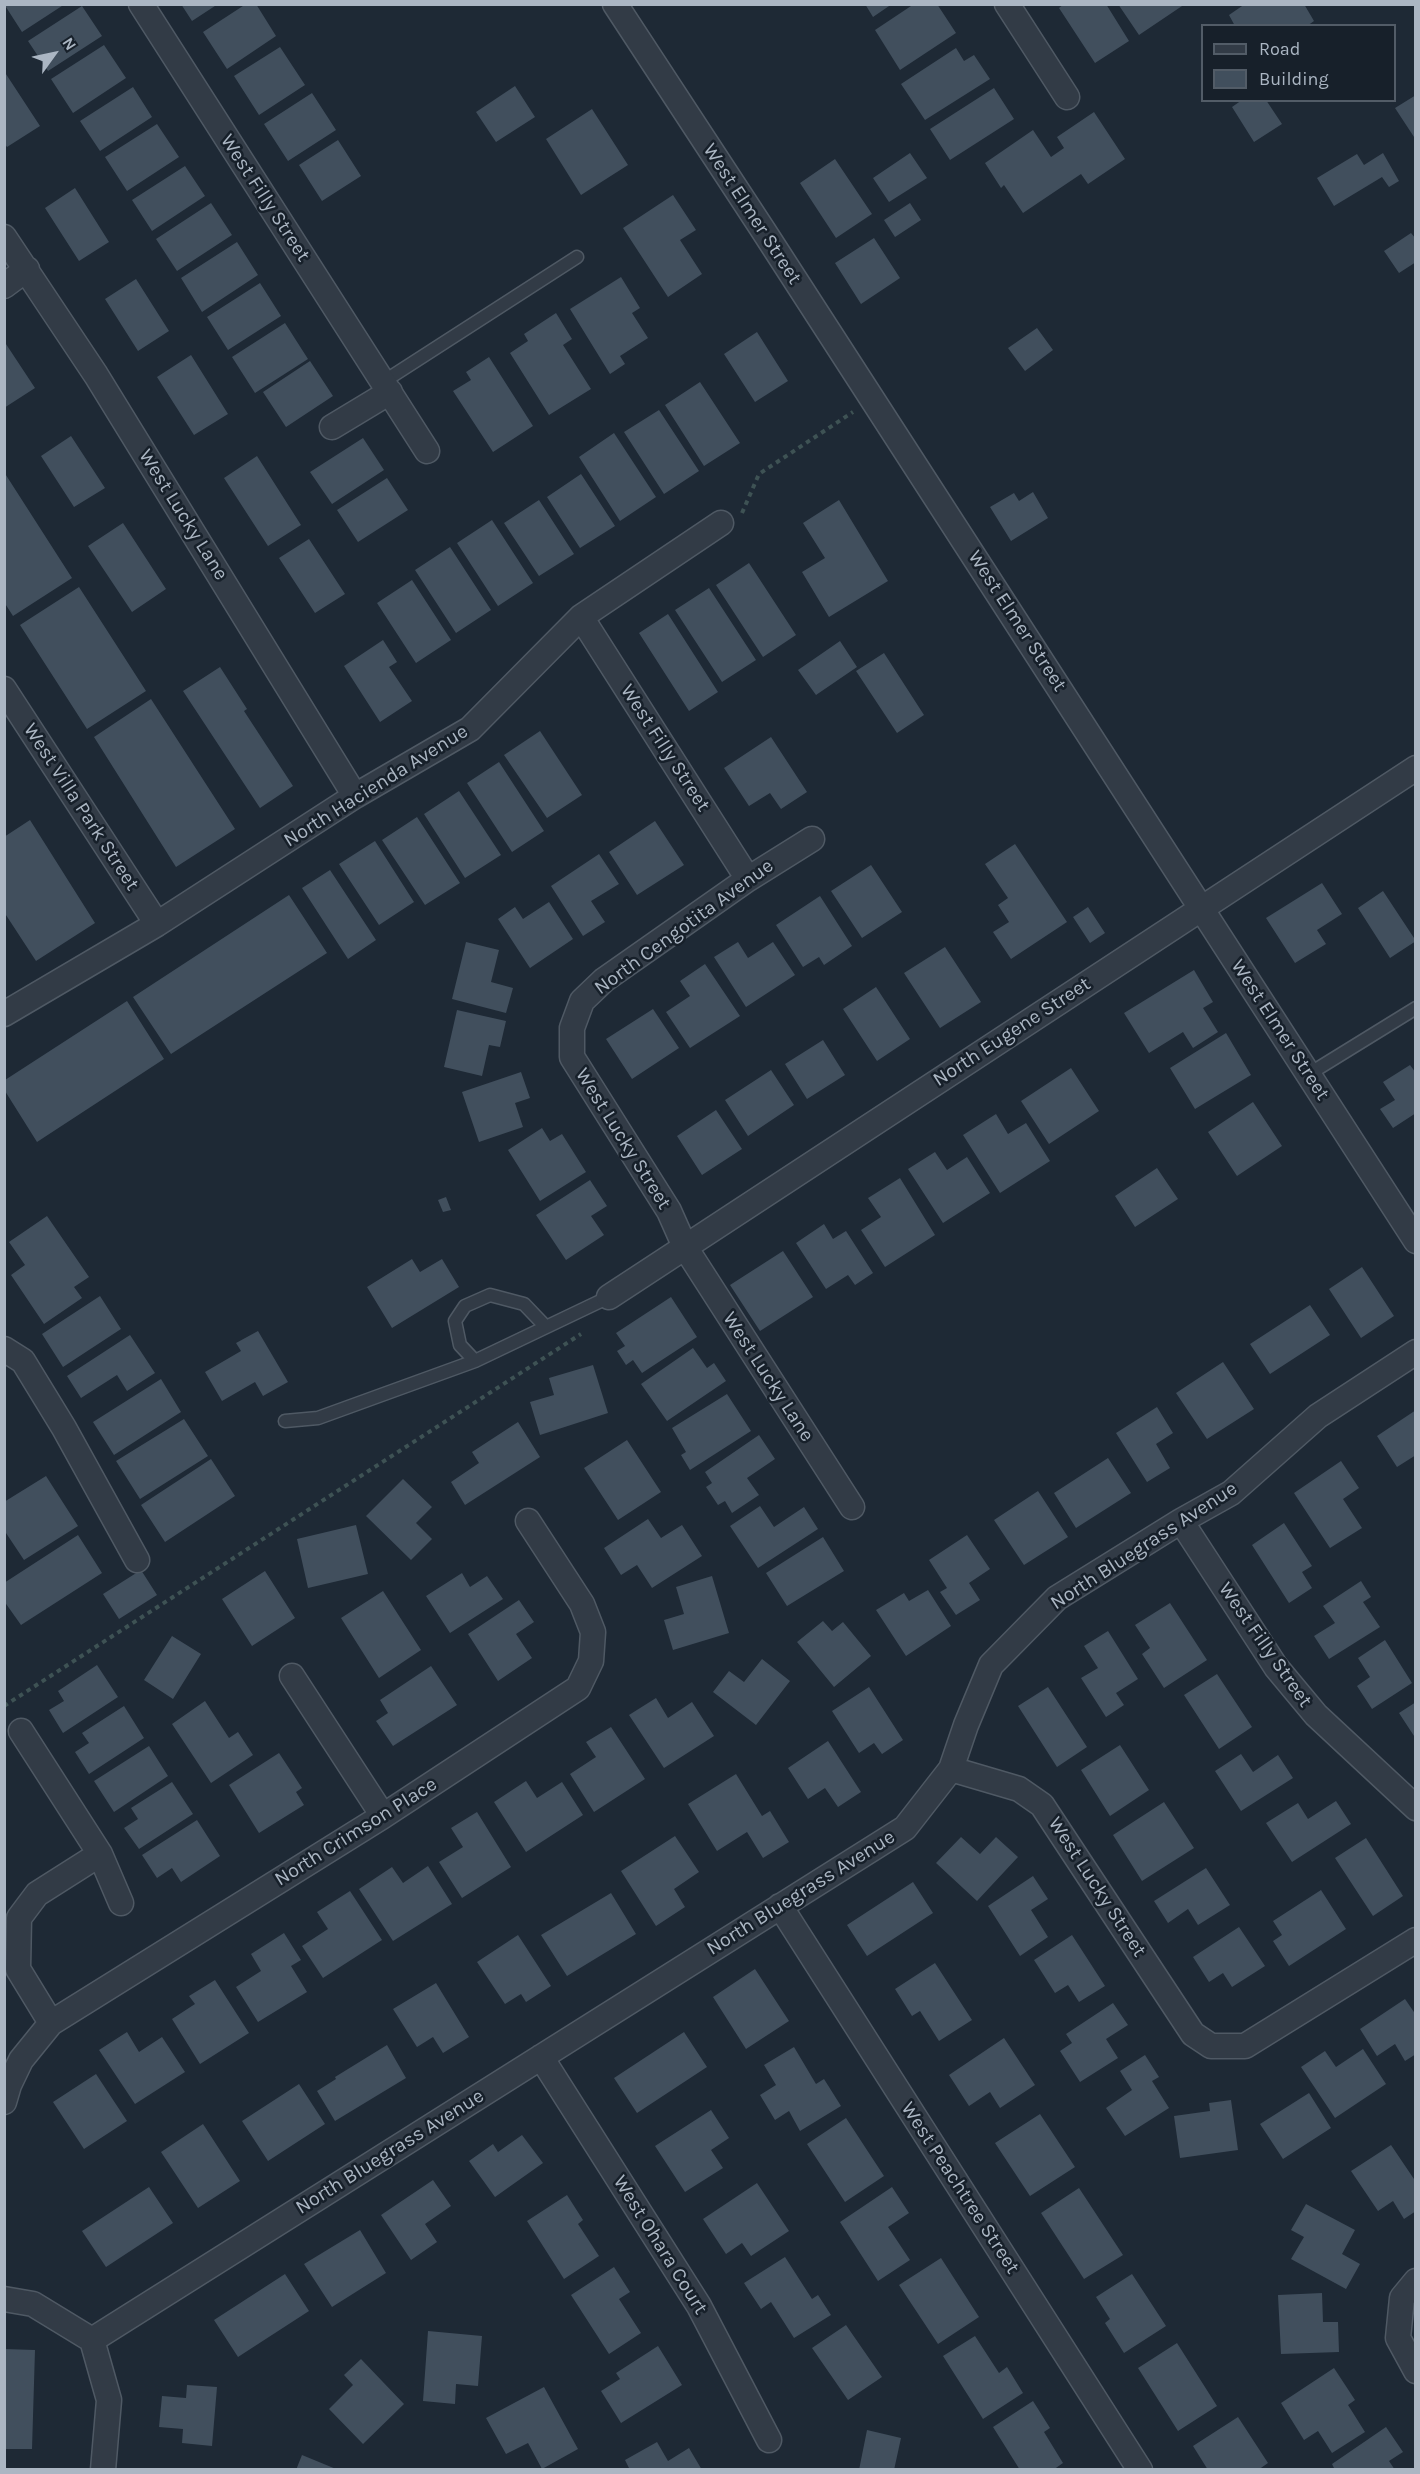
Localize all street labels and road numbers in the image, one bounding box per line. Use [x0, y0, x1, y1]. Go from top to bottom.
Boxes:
street label: West Filly Street [215, 130, 315, 266]
street label: West Elmer Street [698, 139, 806, 289]
street label: West Lucky Lane [133, 445, 233, 585]
street label: West Elmer Street [963, 546, 1071, 696]
street label: West Filly Street [615, 680, 715, 816]
street label: West Villa Park Street [18, 719, 144, 895]
street label: North Hacienda Avenue [279, 719, 473, 853]
street label: North Cengotita Avenue [590, 854, 778, 1000]
street label: West Elmer Street [1226, 955, 1334, 1105]
street label: North Eugene Street [929, 972, 1095, 1092]
street label: West Lucky Street [570, 1064, 676, 1214]
street label: West Lucky Lane [717, 1308, 819, 1446]
street label: North Bluegrass Avenue [1046, 1477, 1242, 1615]
street label: West Filly Street [1213, 1578, 1317, 1712]
street label: North Crimson Place [270, 1772, 442, 1892]
street label: West Lucky Street [1043, 1813, 1151, 1961]
street label: North Bluegrass Avenue [702, 1825, 900, 1961]
street label: North Bluegrass Avenue [291, 2084, 489, 2220]
street label: West Peachtree Street [895, 2098, 1025, 2278]
street label: West Ohara Court [608, 2171, 712, 2319]

